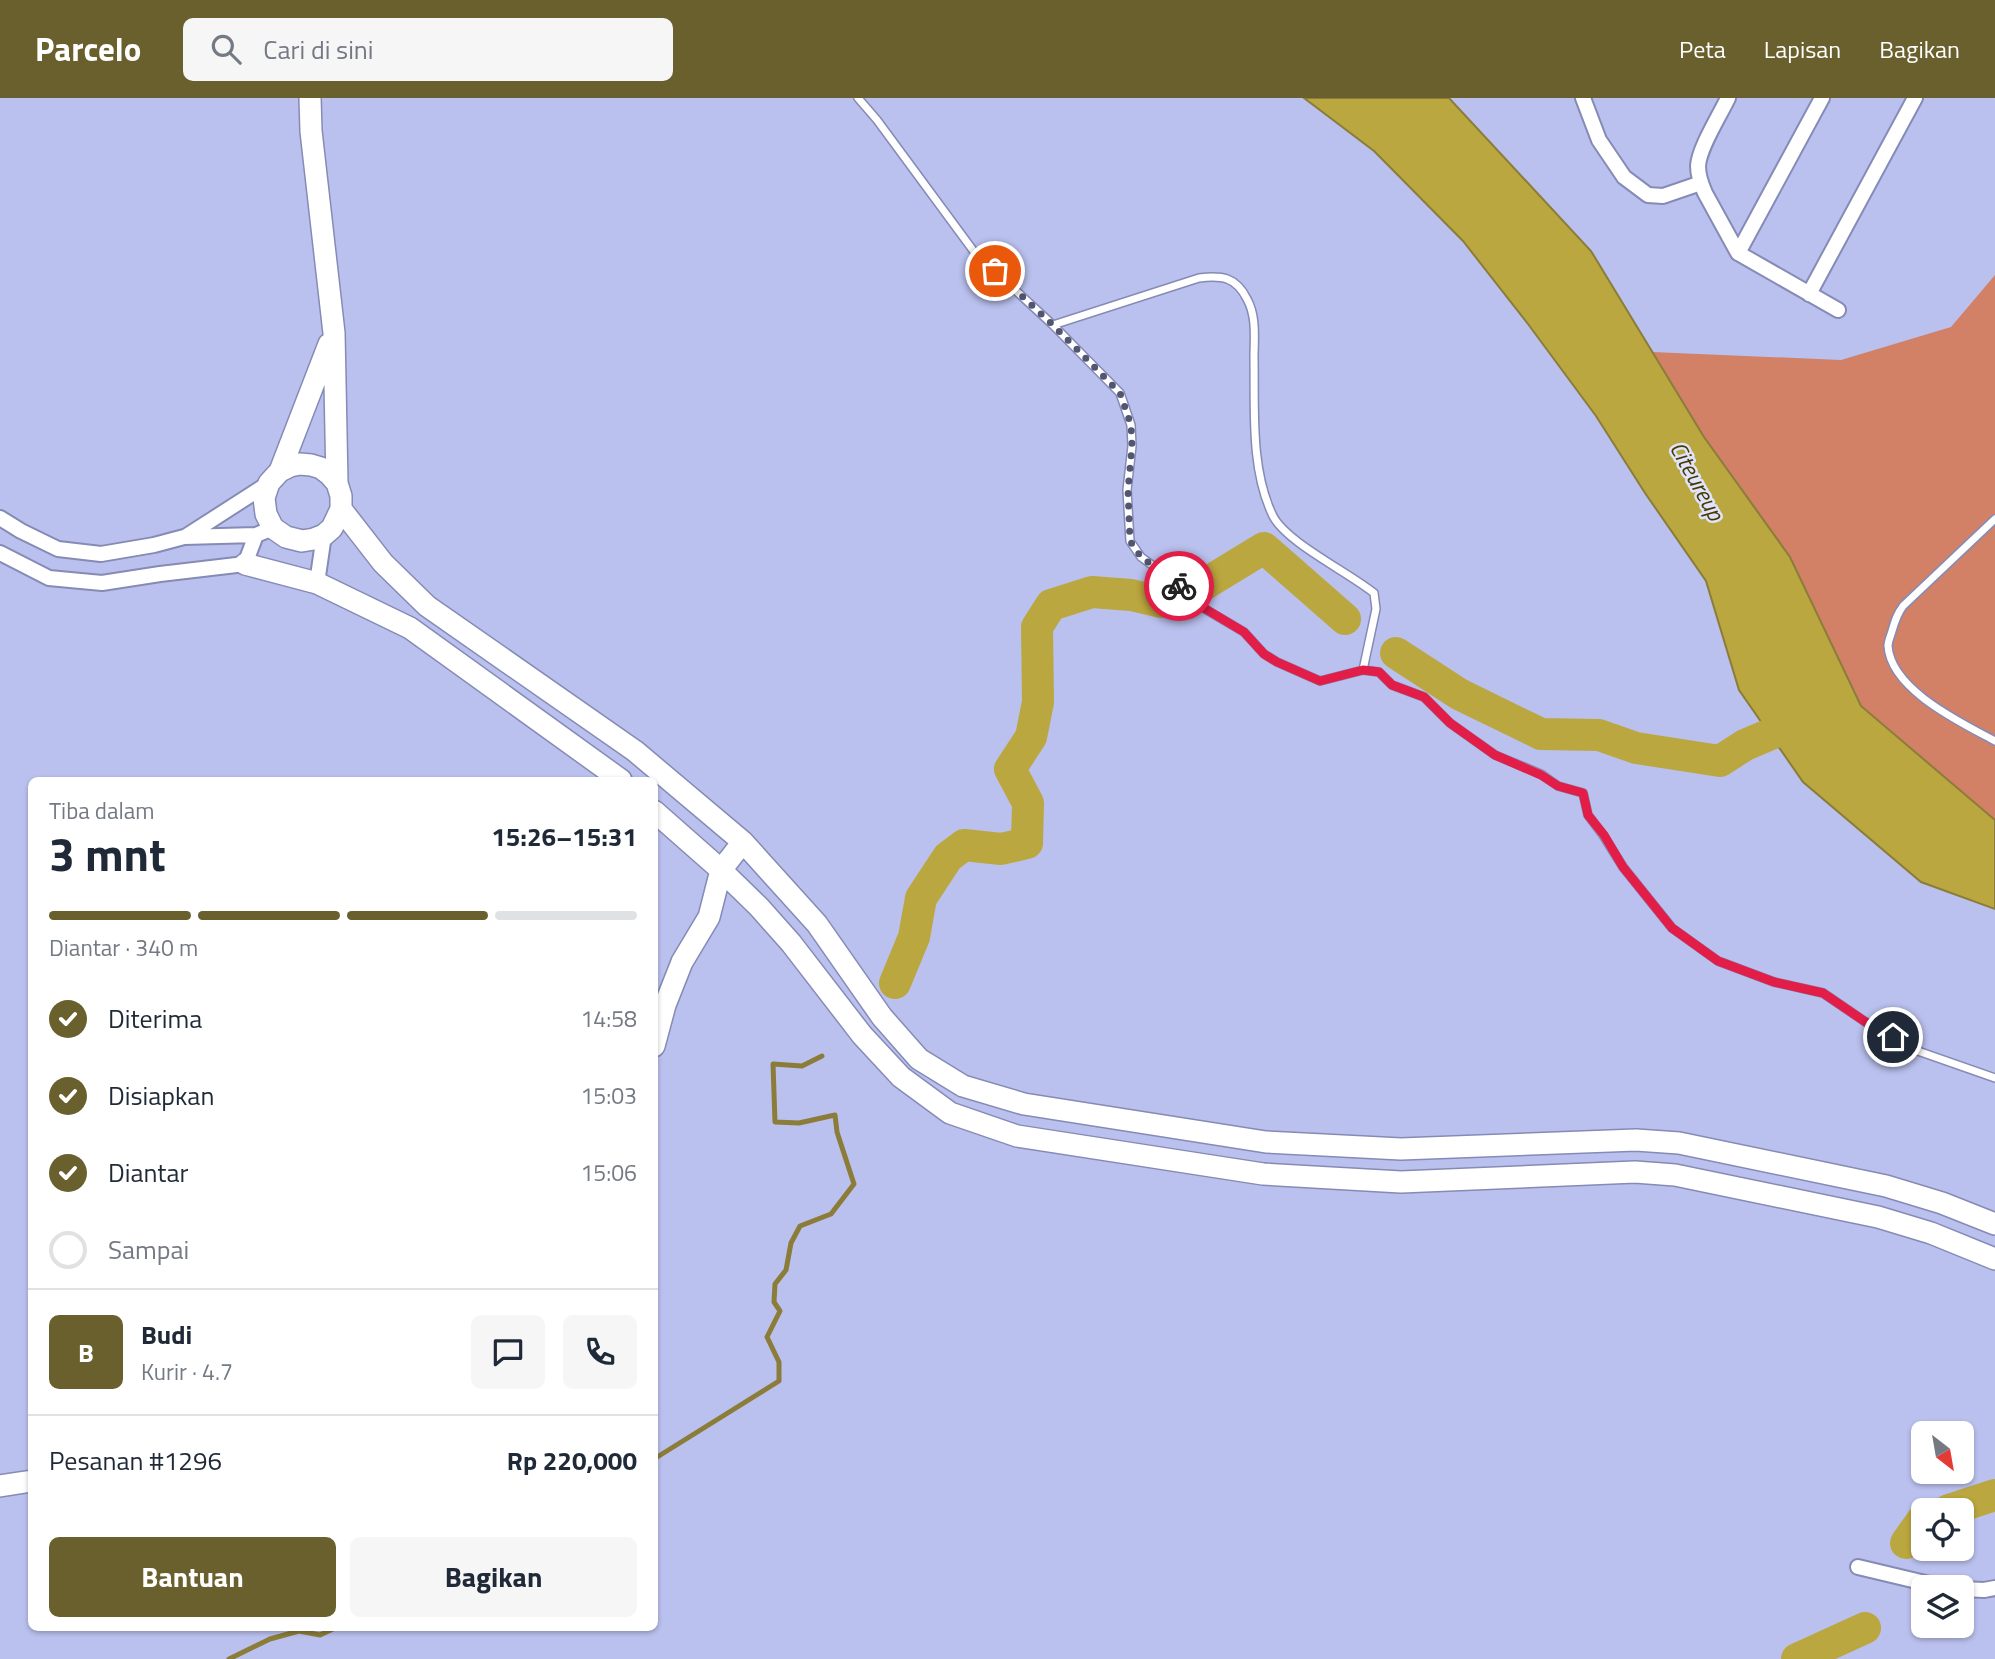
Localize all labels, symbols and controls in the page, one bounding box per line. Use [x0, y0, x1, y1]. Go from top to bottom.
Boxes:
search box [183, 18, 673, 81]
text: Parcelo [35, 24, 141, 74]
icon: search [207, 30, 245, 68]
text: Cari di sini [263, 30, 374, 69]
text: Peta [1679, 31, 1726, 67]
text: Lapisan [1764, 31, 1841, 67]
text: Bagikan [1879, 31, 1960, 67]
pin [965, 241, 1025, 301]
icon: bag [976, 252, 1014, 290]
water label: Citeureup [1661, 435, 1734, 528]
courier [1144, 551, 1214, 621]
icon: bike [1160, 567, 1198, 605]
text: Tiba dalam [49, 793, 155, 828]
text: 15:26–15:31 [491, 817, 637, 856]
text: 3 mnt [49, 819, 166, 889]
text: Diantar · 340 m [49, 930, 198, 965]
text: Diterima [108, 999, 202, 1038]
icon: check [49, 1000, 87, 1038]
text: 14:58 [580, 1001, 637, 1036]
pin [1863, 1007, 1923, 1067]
icon: home [1874, 1018, 1912, 1056]
text: Disiapkan [108, 1076, 214, 1115]
icon: check [49, 1077, 87, 1115]
text: 15:03 [580, 1078, 637, 1113]
text: Diantar [108, 1153, 189, 1192]
icon: check [49, 1154, 87, 1192]
text: 15:06 [580, 1155, 637, 1190]
text: Sampai [108, 1230, 189, 1269]
text: Budi [141, 1315, 192, 1354]
button: chat [471, 1315, 545, 1389]
button: phone [563, 1315, 637, 1389]
text: B [78, 1333, 94, 1372]
text: Kurir · 4.7 [141, 1354, 233, 1389]
north arrow [1911, 1421, 1974, 1484]
map controls [1911, 1421, 1974, 1638]
text: Pesanan #1296 [49, 1441, 222, 1480]
text: Rp 220,000 [507, 1441, 637, 1480]
button: locate [1911, 1498, 1974, 1561]
button: Bantuan [49, 1537, 336, 1617]
button: Bagikan [350, 1537, 637, 1617]
button: layers [1911, 1575, 1974, 1638]

